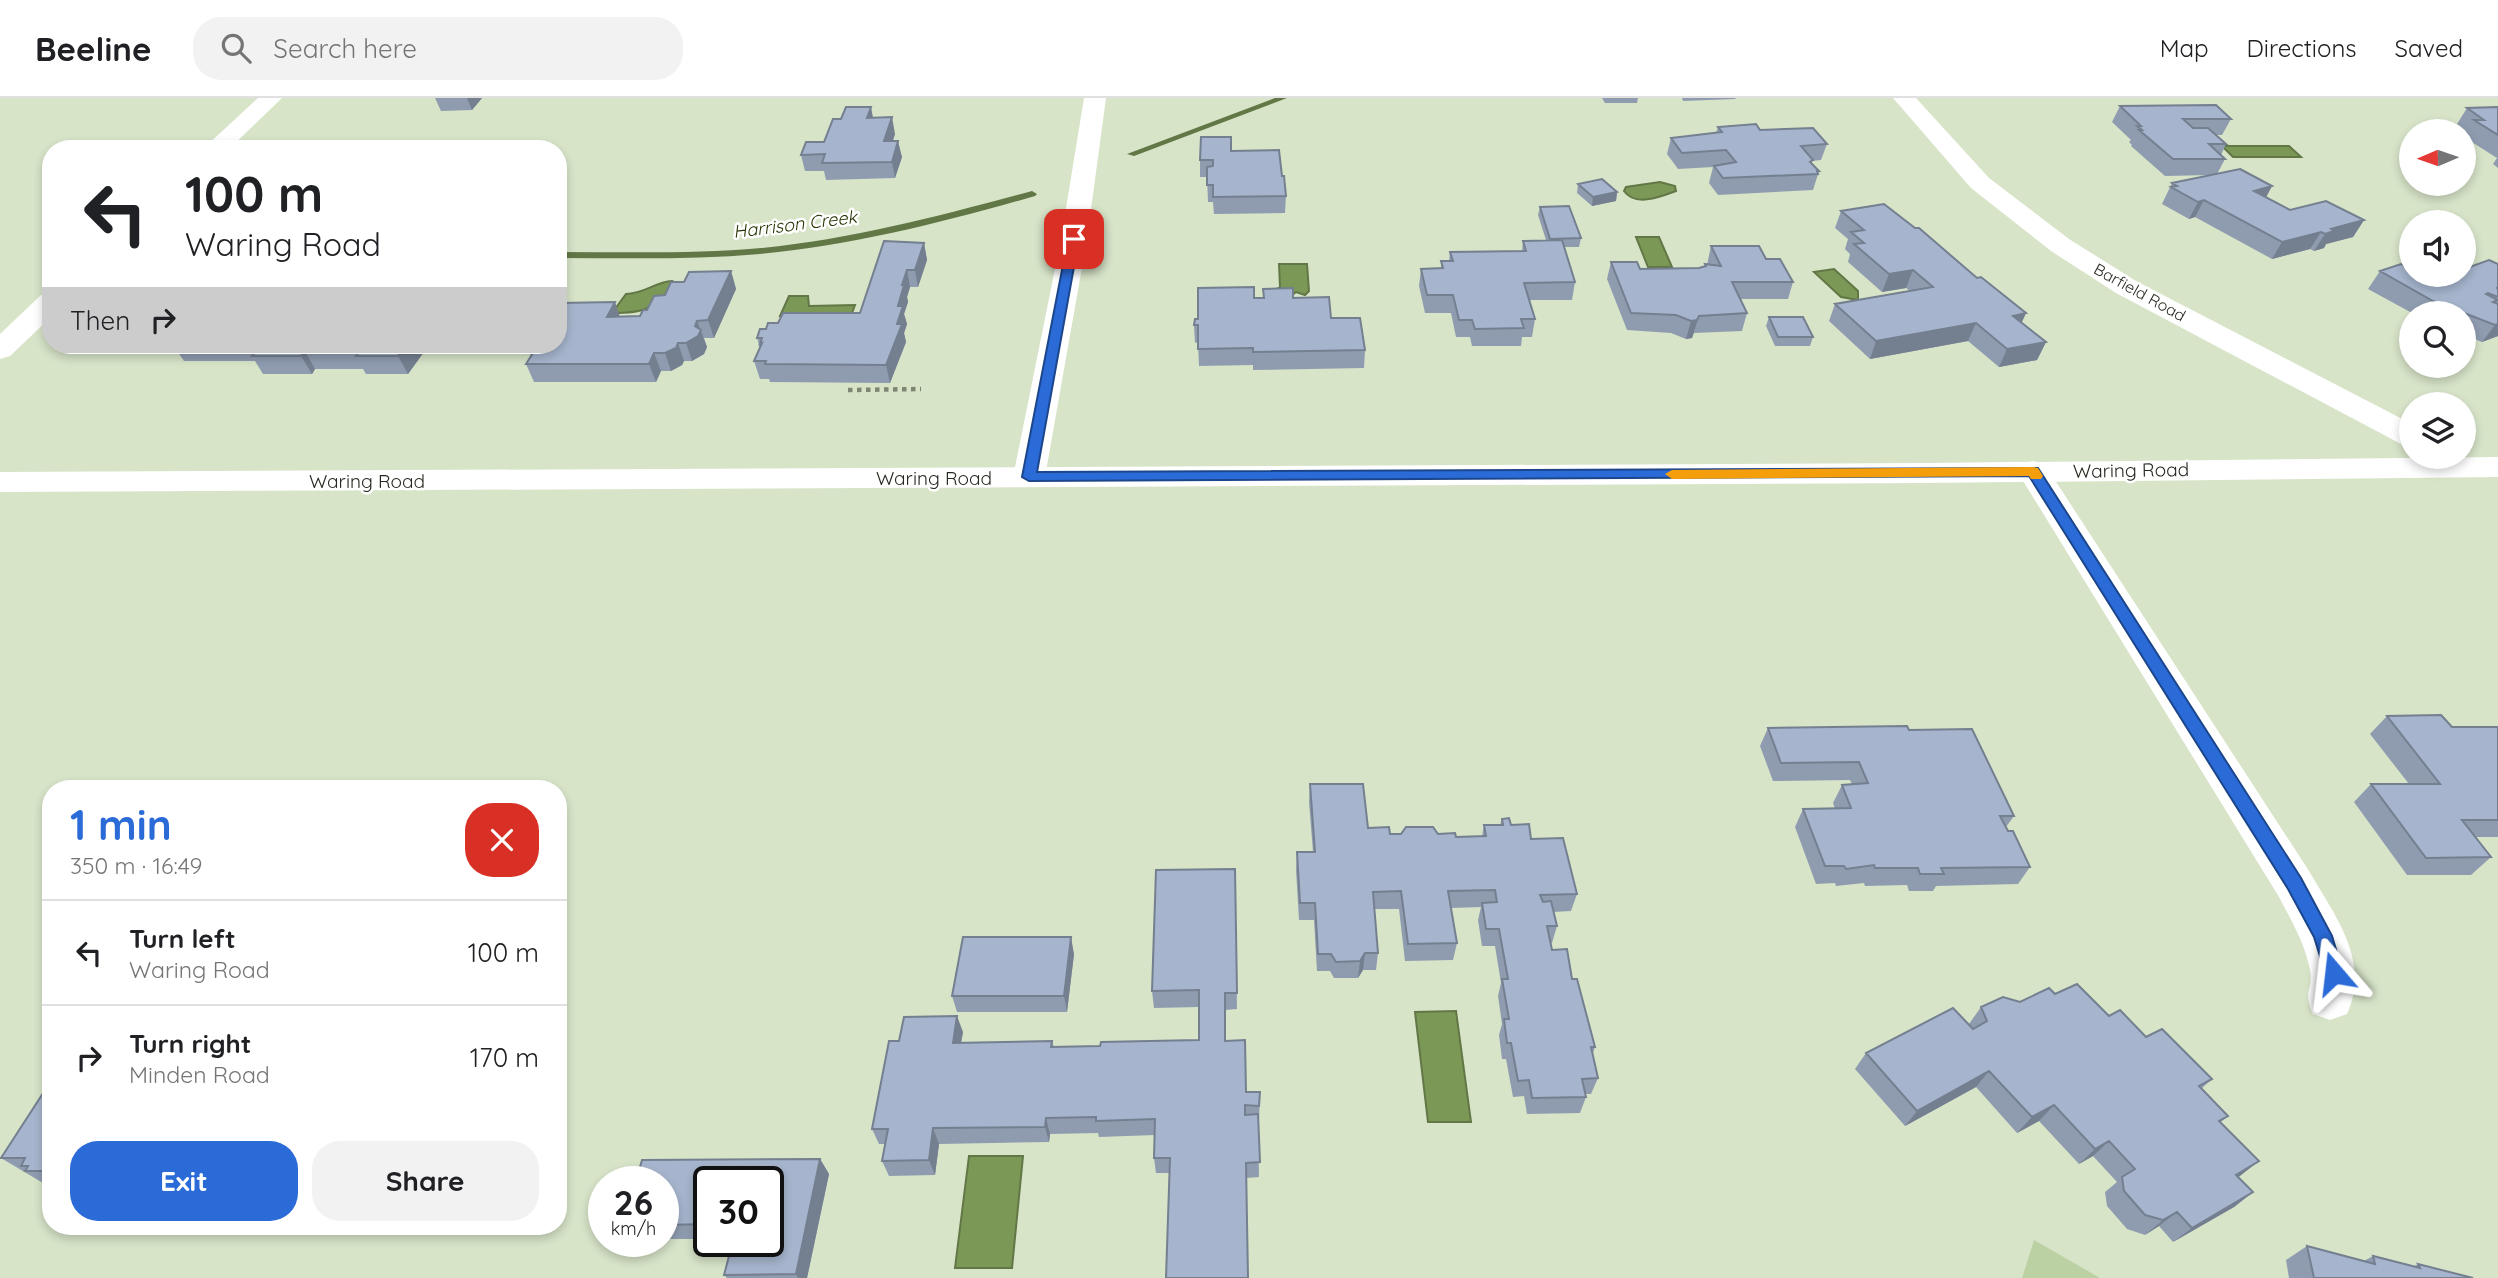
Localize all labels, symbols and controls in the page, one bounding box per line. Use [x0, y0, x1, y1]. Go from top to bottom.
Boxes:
search box [193, 17, 683, 80]
text: Beeline [35, 28, 151, 69]
icon: search [217, 29, 255, 67]
text: Search here [273, 32, 417, 65]
text: Map [2160, 33, 2209, 63]
text: Directions [2247, 33, 2357, 63]
text: Saved [2395, 33, 2463, 63]
north arrow [2399, 119, 2476, 196]
map controls [2399, 119, 2476, 469]
text: 100 m [185, 163, 323, 224]
icon: left [70, 168, 161, 259]
water label: Harrison Creek [732, 205, 860, 243]
pin [1044, 209, 1104, 269]
button: sound [2399, 210, 2476, 287]
icon: arrive [1055, 220, 1093, 258]
text: Waring Road [185, 224, 381, 264]
street label: Barfield Road [2091, 259, 2189, 325]
icon: right [144, 301, 182, 339]
button: search [2399, 301, 2476, 378]
text: Then [70, 304, 130, 337]
button: layers [2399, 392, 2476, 469]
street label: Waring Road [2073, 457, 2189, 483]
street label: Waring Road [876, 466, 992, 490]
street label: Waring Road [309, 469, 425, 493]
text: 1 min [70, 798, 172, 851]
button: close [465, 803, 539, 877]
text: 350 m · 16:49 [70, 851, 202, 880]
text: Turn left [129, 922, 236, 955]
icon: left [70, 934, 108, 972]
text: 100 m [468, 936, 539, 969]
position arrow [2297, 936, 2371, 1010]
text: Waring Road [129, 955, 270, 984]
text: Turn right [129, 1027, 251, 1060]
icon: right [70, 1039, 108, 1077]
text: 170 m [470, 1041, 539, 1074]
text: Minden Road [129, 1060, 270, 1089]
button: Exit [70, 1141, 298, 1221]
button: Share [312, 1141, 539, 1221]
speed limit sign: 30 [693, 1166, 784, 1257]
text: 26 [614, 1180, 653, 1224]
text: km/h [611, 1217, 656, 1240]

